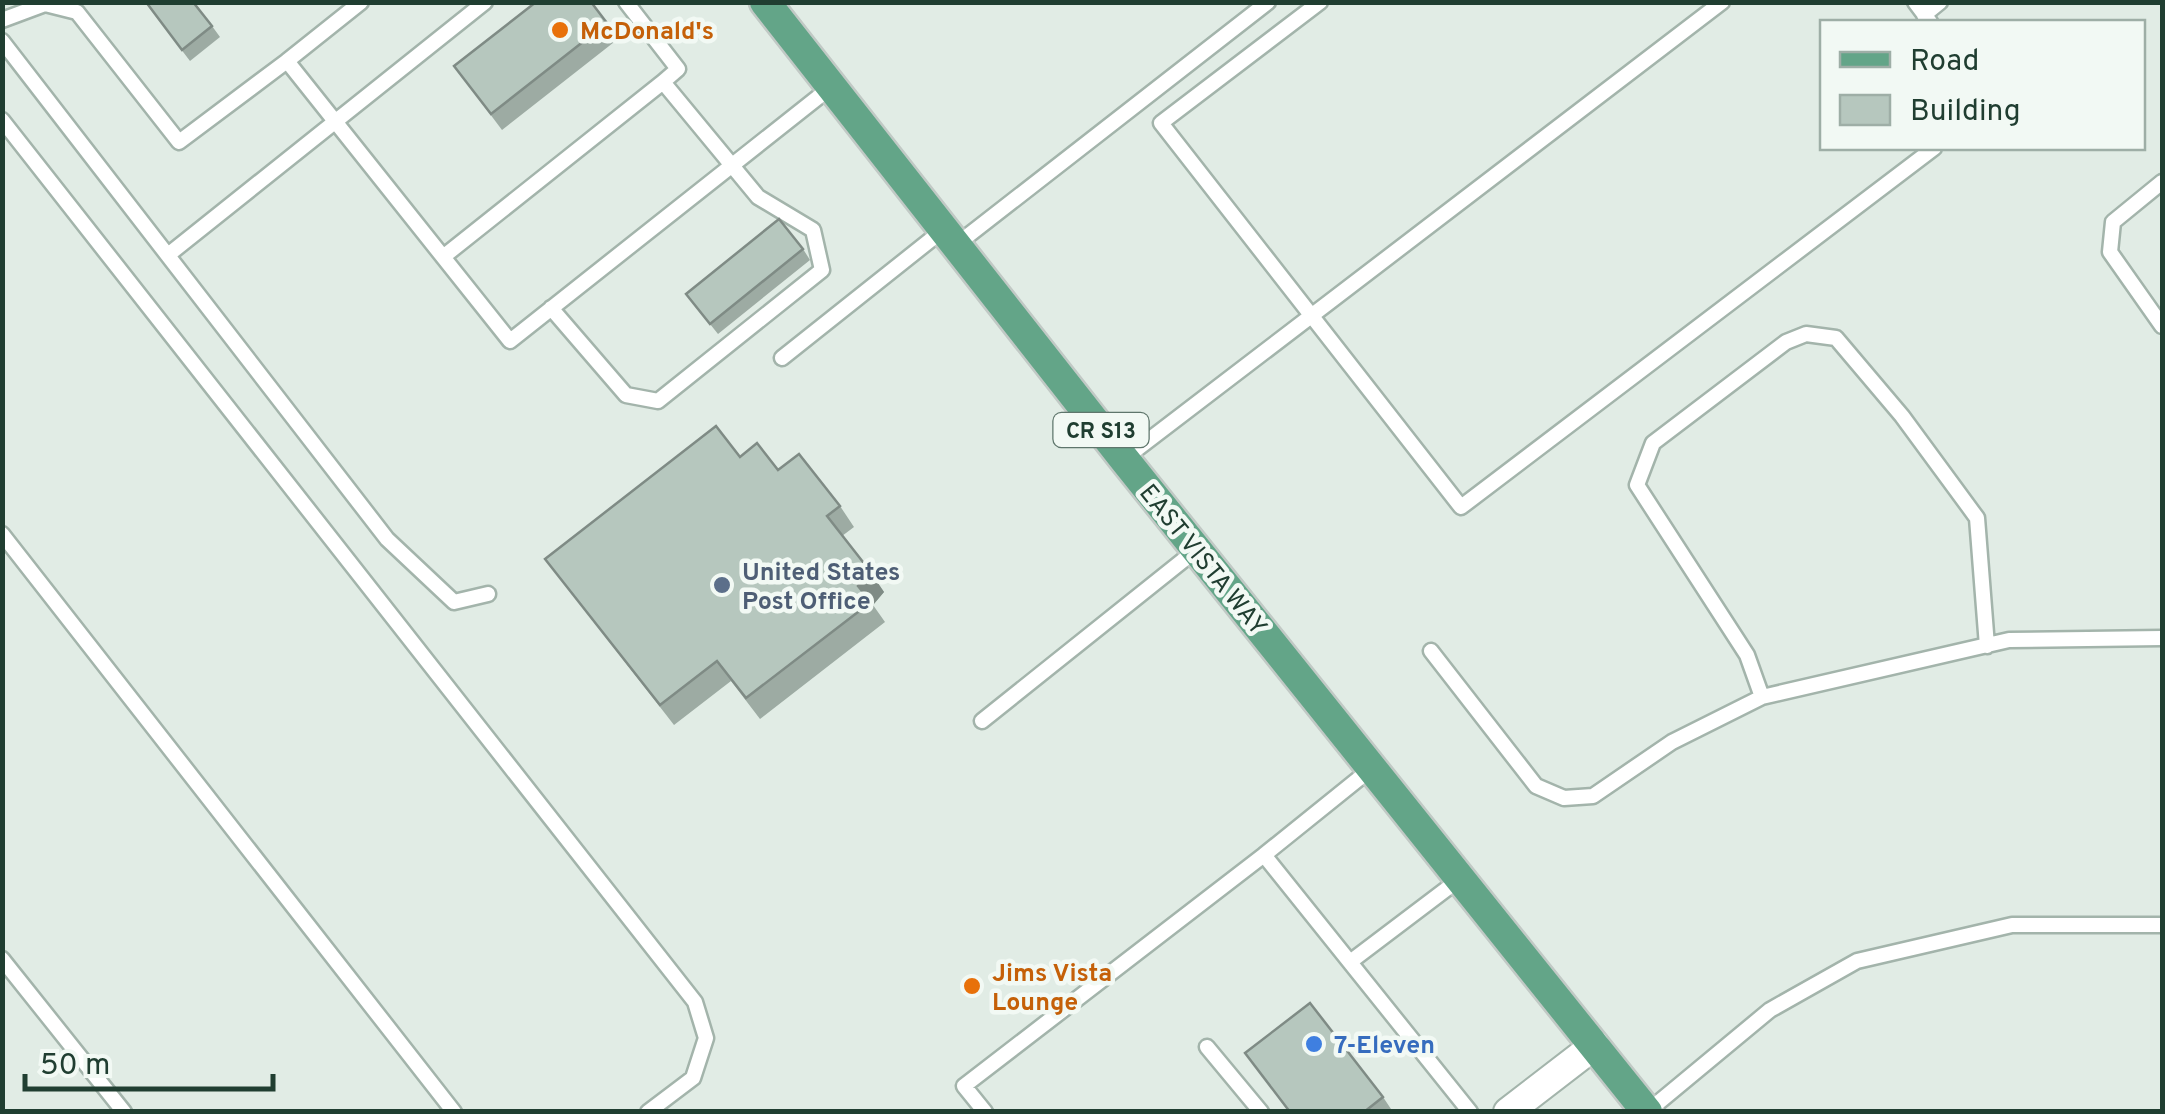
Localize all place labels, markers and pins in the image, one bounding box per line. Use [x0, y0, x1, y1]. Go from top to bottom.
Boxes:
place label: McDonald's [580, 17, 714, 49]
marker: McDonald's [549, 19, 571, 41]
place label: United States Post Office [742, 558, 900, 619]
marker: United States Post Office [711, 574, 733, 596]
place label: Jims Vista Lounge [992, 959, 1112, 1020]
marker: Jims Vista Lounge [961, 975, 983, 997]
place label: 7-Eleven [1334, 1031, 1435, 1063]
marker: 7-Eleven [1303, 1033, 1325, 1055]

